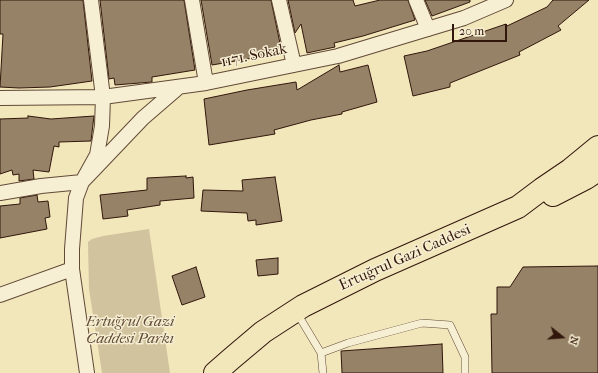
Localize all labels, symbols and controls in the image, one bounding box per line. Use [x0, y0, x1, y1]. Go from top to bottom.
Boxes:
scale bar [454, 16, 509, 42]
text: 20 m [459, 24, 484, 38]
street label: 1171. Sokak [219, 40, 289, 72]
street label: Ertuğrul Gazi Caddesi [336, 221, 474, 295]
park label: Ertuğrul Gazi Caddesi Parkı [86, 313, 174, 348]
north arrow [542, 317, 582, 357]
text: N [567, 335, 581, 347]

